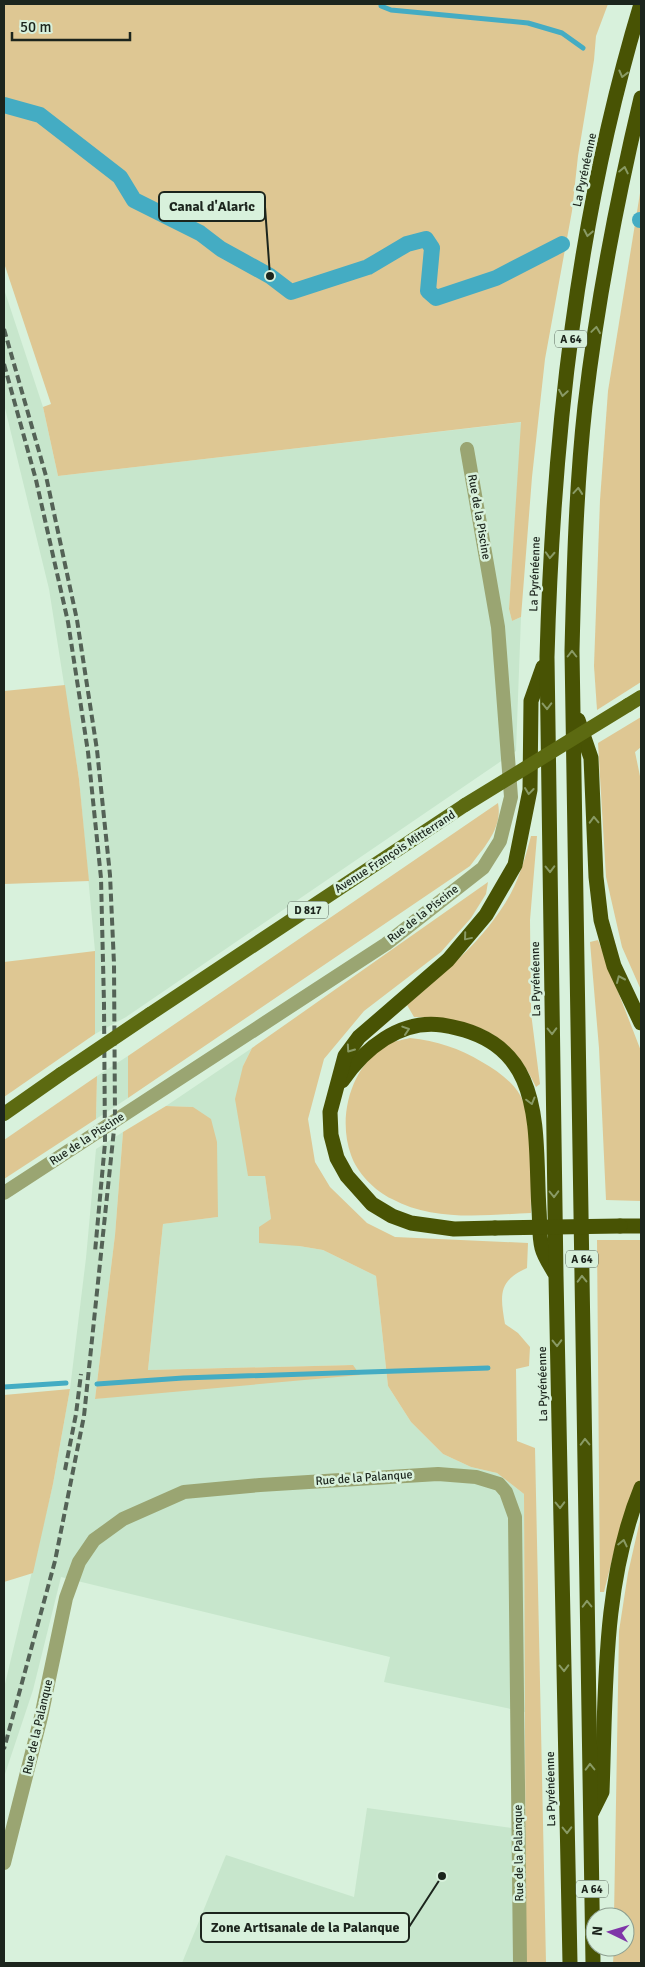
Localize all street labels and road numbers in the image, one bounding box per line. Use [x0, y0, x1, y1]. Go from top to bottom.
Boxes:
street label: La Pyrénéenne [570, 132, 600, 208]
road number: A 64 [555, 330, 587, 348]
street label: Rue de la Piscine [464, 473, 494, 561]
street label: La Pyrénéenne [526, 536, 544, 612]
street label: Avenue François Mitterrand [332, 807, 458, 897]
street label: Rue de la Piscine [384, 882, 462, 946]
road number: D 817 [288, 902, 328, 918]
street label: La Pyrénéenne [528, 941, 544, 1017]
street label: Rue de la Piscine [47, 1109, 127, 1169]
road number: A 64 [566, 1250, 598, 1268]
street label: La Pyrénéenne [535, 1346, 551, 1422]
street label: Rue de la Palanque [315, 1467, 413, 1489]
street label: Rue de la Palanque [20, 1678, 56, 1776]
street label: La Pyrénéenne [543, 1751, 559, 1827]
street label: Rue de la Palanque [511, 1804, 527, 1902]
road number: A 64 [576, 1880, 608, 1898]

